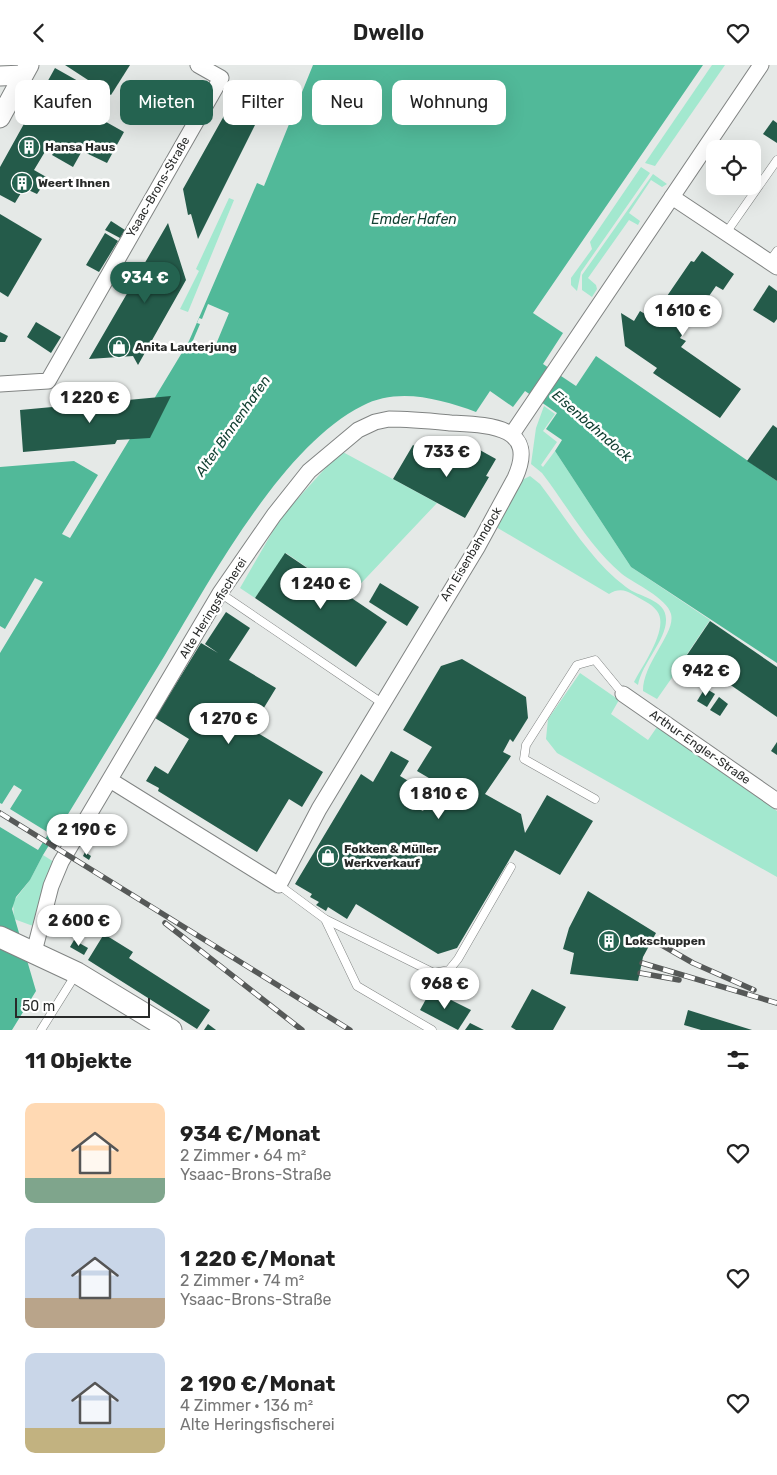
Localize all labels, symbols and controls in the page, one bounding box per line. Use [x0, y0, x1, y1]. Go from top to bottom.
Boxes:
icon: back [25, 19, 53, 47]
text: Dwello [353, 19, 424, 46]
icon: heart [724, 19, 752, 47]
chip: Kaufen [15, 80, 110, 125]
chip: Mieten [120, 80, 213, 125]
chip: Filter [223, 80, 302, 125]
chip: Neu [312, 80, 382, 125]
chip: Wohnung [392, 80, 506, 125]
street label: Ysaac-Brons-Straße [124, 134, 193, 240]
building icon: Hansa Haus [17, 135, 41, 159]
place label: Hansa Haus [45, 140, 116, 154]
map controls [706, 140, 761, 195]
button: locate [706, 140, 761, 195]
building icon: Weert Ihnen [10, 171, 34, 195]
place label: Weert Ihnen [38, 176, 110, 190]
water label: Emder Hafen [371, 211, 457, 228]
pin: 934 € [110, 261, 180, 304]
text: 934 € [121, 268, 169, 287]
pin: 1 610 € [637, 295, 729, 337]
text: 1 610 € [655, 301, 711, 320]
shop icon: Anita Lauterjung [107, 335, 131, 359]
place label: Anita Lauterjung [135, 340, 237, 354]
water label: Alter Binnenhafen [191, 372, 274, 480]
pin: 1 220 € [44, 381, 136, 424]
water label: Eisenbahndock [549, 387, 636, 466]
text: 1 220 € [60, 388, 120, 407]
pin: 733 € [412, 435, 482, 478]
text: 733 € [424, 442, 470, 461]
street label: Am Eisenbahndock [437, 504, 505, 604]
street label: Alte Heringsfischerei [176, 555, 250, 661]
pin: 1 240 € [275, 567, 367, 610]
text: 1 240 € [291, 574, 351, 593]
pin: 942 € [671, 655, 741, 697]
text: 942 € [682, 661, 730, 680]
pin: 1 270 € [183, 703, 275, 745]
street label: Arthur-Engler-Straße [647, 707, 753, 787]
text: 1 270 € [200, 709, 258, 728]
pin: 1 810 € [393, 777, 485, 820]
text: 1 810 € [411, 784, 468, 803]
pin: 2 190 € [41, 813, 133, 856]
text: 2 190 € [58, 820, 116, 839]
place label: Fokken & Müller Werkverkauf [344, 842, 439, 870]
shop icon: Fokken & Müller Werkverkauf [316, 844, 340, 868]
pin: 2 600 € [33, 905, 125, 947]
text: 2 600 € [48, 911, 110, 930]
building icon: Lokschuppen [597, 929, 621, 953]
place label: Lokschuppen [625, 934, 706, 948]
pin: 968 € [410, 967, 480, 1010]
text: 968 € [421, 974, 469, 993]
scale bar [15, 995, 150, 1018]
text: 50 m [22, 998, 55, 1015]
icon: filters [724, 1046, 752, 1074]
text: 11 Objekte [25, 1048, 132, 1073]
text: 934 €/Monat [180, 1121, 320, 1146]
icon: home [65, 1123, 125, 1183]
icon: heart [724, 1139, 752, 1167]
text: 2 Zimmer · 64 m² [180, 1146, 306, 1165]
text: Ysaac-Brons-Straße [180, 1165, 332, 1184]
text: 1 220 €/Monat [180, 1246, 335, 1271]
icon: home [65, 1248, 125, 1308]
icon: heart [724, 1264, 752, 1292]
text: 2 Zimmer · 74 m² [180, 1271, 304, 1290]
text: Ysaac-Brons-Straße [180, 1290, 332, 1309]
text: 2 190 €/Monat [180, 1371, 335, 1396]
icon: home [65, 1373, 125, 1433]
icon: heart [724, 1389, 752, 1417]
text: 4 Zimmer · 136 m² [180, 1396, 313, 1415]
text: Alte Heringsfischerei [180, 1415, 335, 1434]

